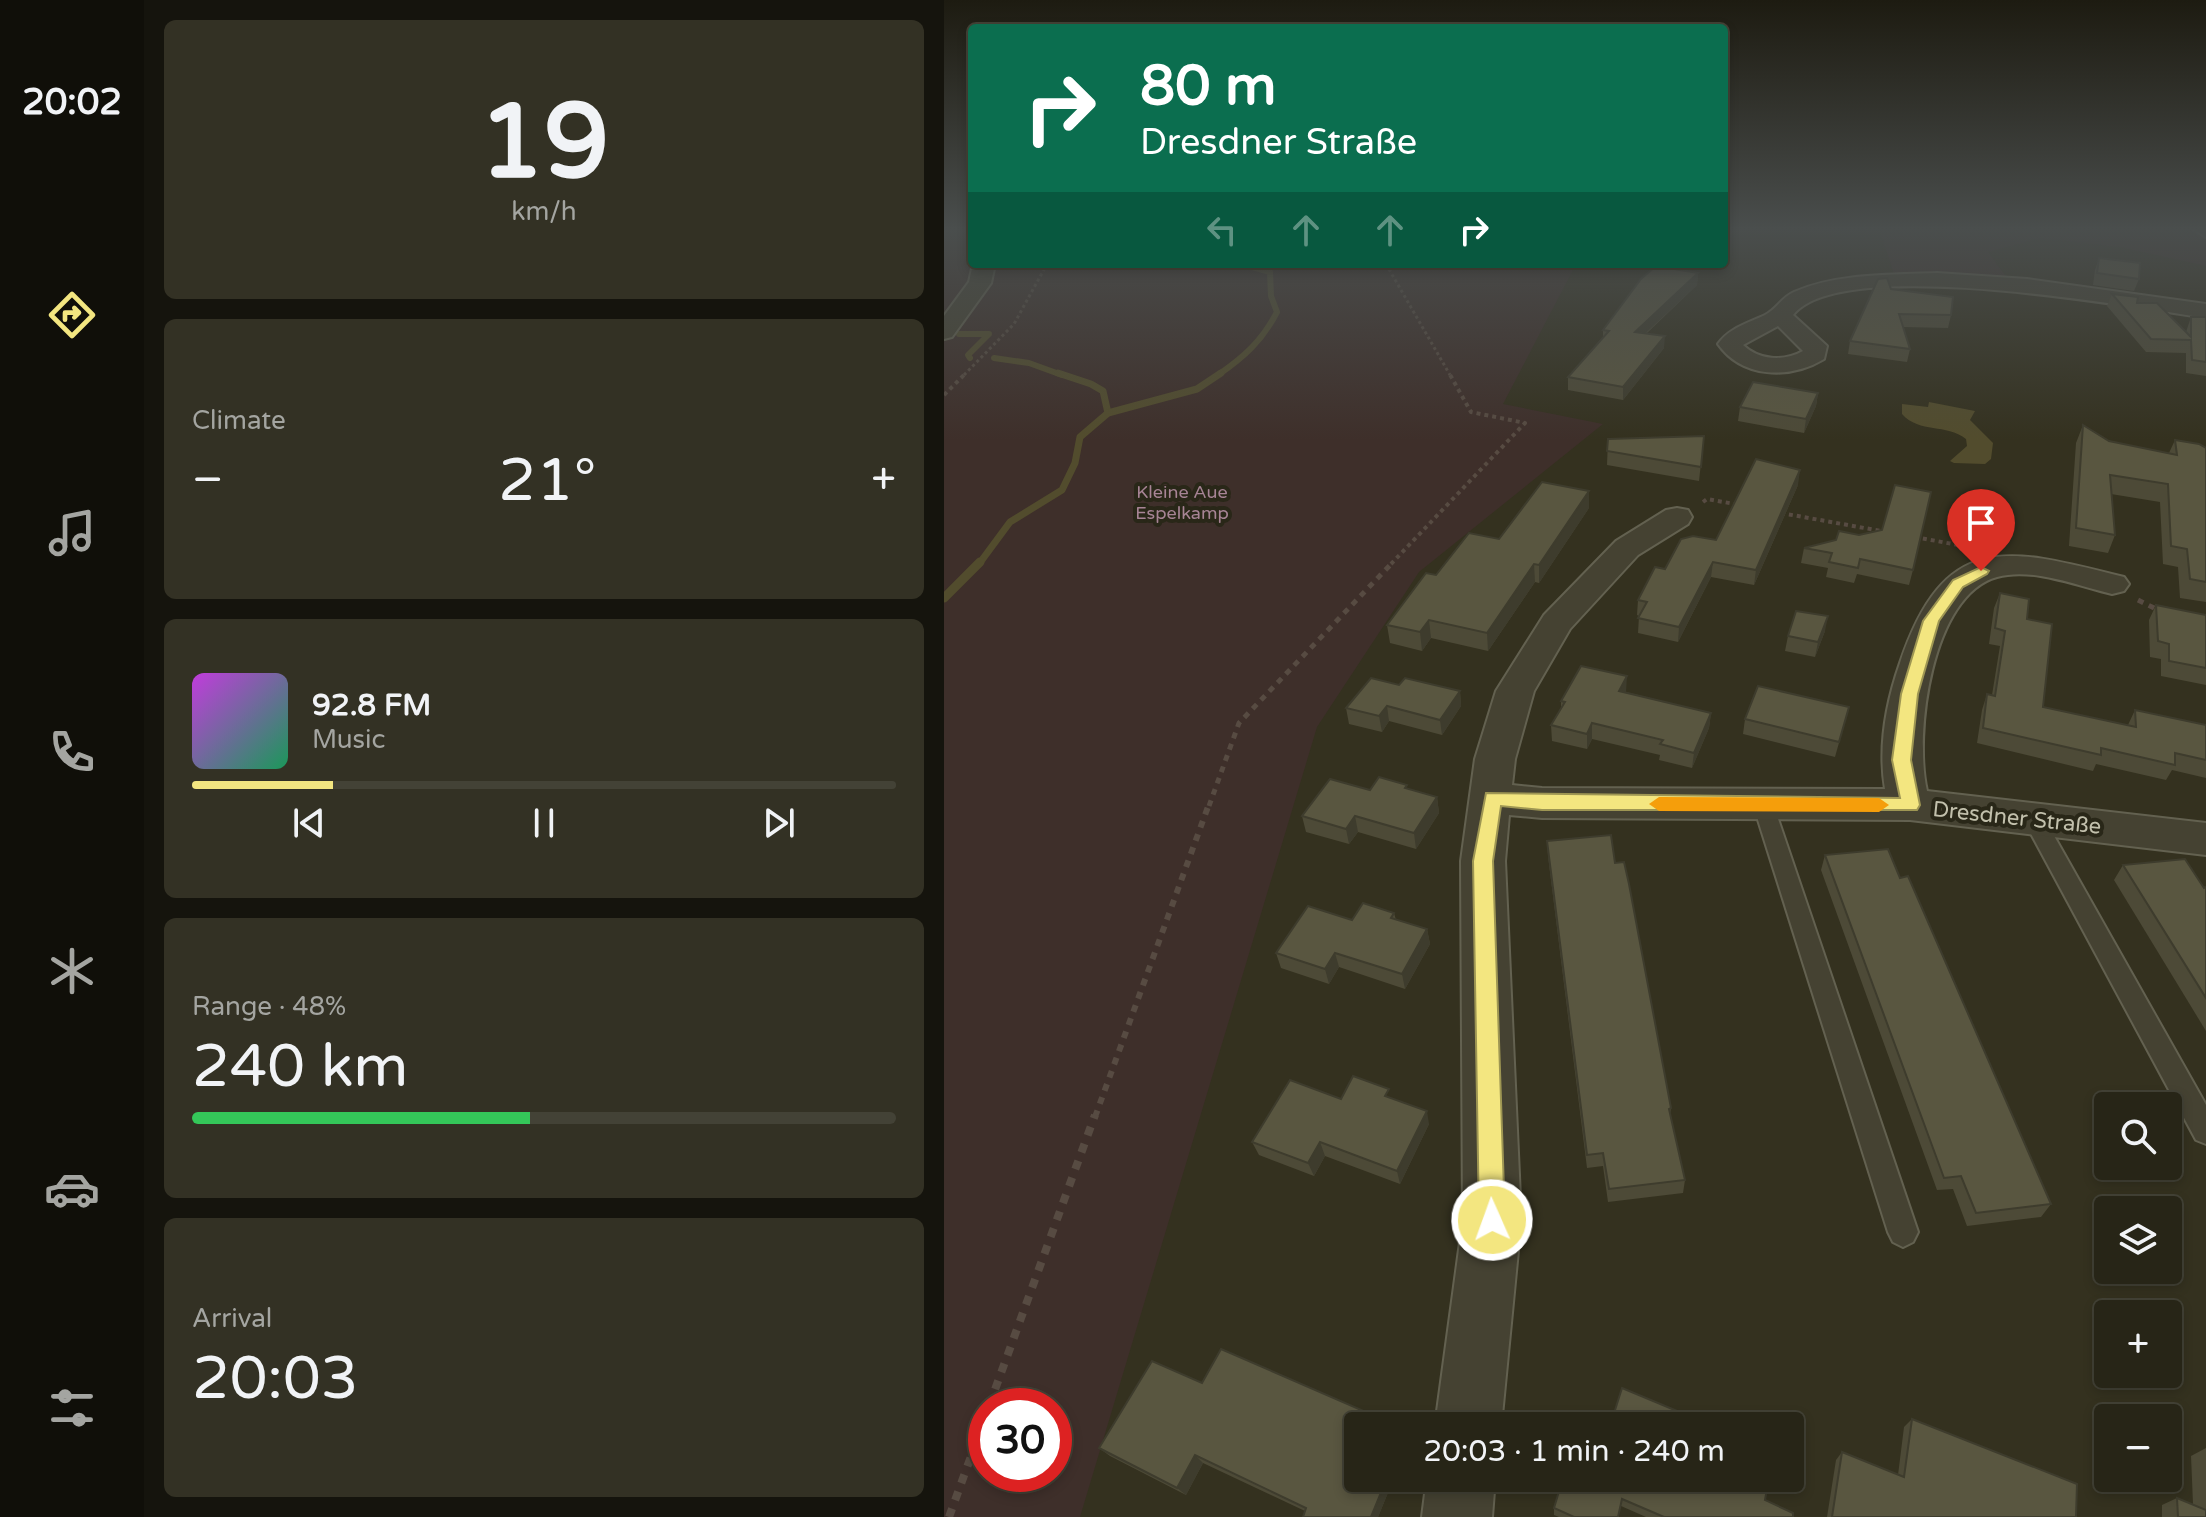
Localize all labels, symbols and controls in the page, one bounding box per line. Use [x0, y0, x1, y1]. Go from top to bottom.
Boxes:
text: 80 m [1140, 53, 1276, 120]
icon: right [1008, 56, 1112, 160]
text: 20:02 [22, 81, 122, 124]
text: 19 [479, 81, 609, 206]
text: Dresdner Straße [1140, 121, 1417, 164]
text: km/h [511, 196, 577, 227]
icon: left [1200, 208, 1244, 252]
icon: ahead [1284, 208, 1328, 252]
icon: ahead [1368, 208, 1412, 252]
icon: right [1452, 208, 1496, 252]
icon: directions [44, 287, 100, 343]
text: Climate [192, 405, 286, 436]
text: 21° [498, 445, 596, 517]
text: − [192, 454, 223, 507]
text: + [871, 454, 896, 507]
park label: Kleine Aue Espelkamp [1135, 481, 1229, 524]
pin [1947, 489, 2015, 571]
icon: arrive [1959, 501, 2003, 545]
icon: music [44, 505, 100, 561]
text: 92.8 FM [312, 687, 431, 724]
icon: phone [44, 724, 100, 780]
text: Music [312, 724, 385, 755]
street label: Dresdner Straße [1931, 796, 2102, 840]
icon: previous [287, 801, 331, 845]
icon: pause [522, 801, 566, 845]
icon: next [757, 801, 801, 845]
icon: climate [44, 943, 100, 999]
text: Range · 48% [192, 991, 346, 1022]
text: 240 km [192, 1031, 408, 1103]
map controls [2094, 1092, 2182, 1492]
button: search [2094, 1092, 2182, 1180]
icon: car [44, 1161, 100, 1217]
position arrow [1450, 1178, 1534, 1262]
button: layers [2094, 1196, 2182, 1284]
button: + [2094, 1300, 2182, 1388]
text: Arrival [192, 1303, 272, 1334]
text: 20:03 [192, 1343, 358, 1415]
icon: filters [44, 1380, 100, 1436]
speed limit sign: 30 [968, 1388, 1072, 1492]
button: − [2094, 1404, 2182, 1492]
text: 20:03 · 1 min · 240 m [1423, 1433, 1725, 1470]

